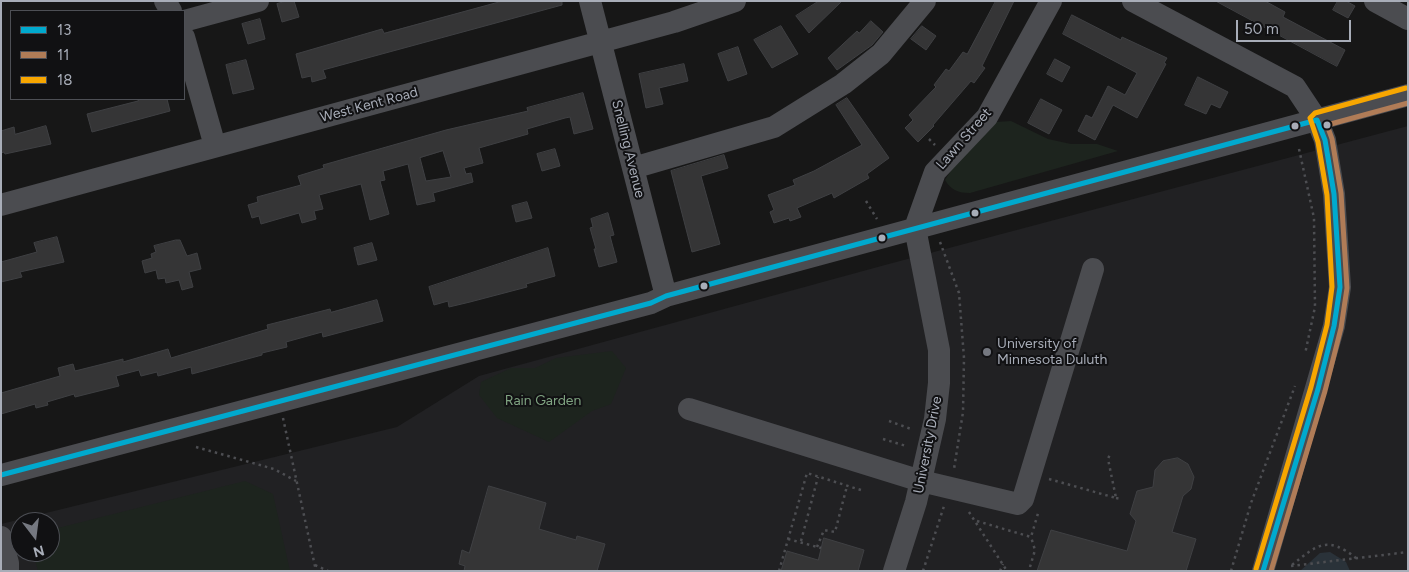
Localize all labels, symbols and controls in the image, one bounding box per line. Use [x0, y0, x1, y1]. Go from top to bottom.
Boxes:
legend [10, 10, 185, 100]
scale bar [1239, 10, 1354, 42]
text: 50 m [1244, 20, 1279, 38]
text: 13 [57, 21, 71, 39]
text: 11 [57, 46, 69, 64]
text: 18 [57, 71, 72, 89]
street label: West Kent Road [318, 84, 420, 126]
street label: Snelling Avenue [608, 98, 648, 200]
street label: Lawn Street [933, 105, 995, 173]
unlabelled marker [1322, 120, 1332, 130]
unlabelled marker [1290, 121, 1300, 131]
unlabelled marker [970, 208, 980, 218]
unlabelled marker [877, 233, 887, 243]
unlabelled marker [699, 281, 709, 291]
place label: University of Minnesota Duluth [997, 336, 1107, 368]
marker: University of Minnesota Duluth [981, 346, 993, 358]
park label: Rain Garden [505, 393, 581, 409]
street label: University Drive [910, 395, 946, 495]
north arrow [10, 512, 60, 562]
text: N [31, 541, 46, 561]

